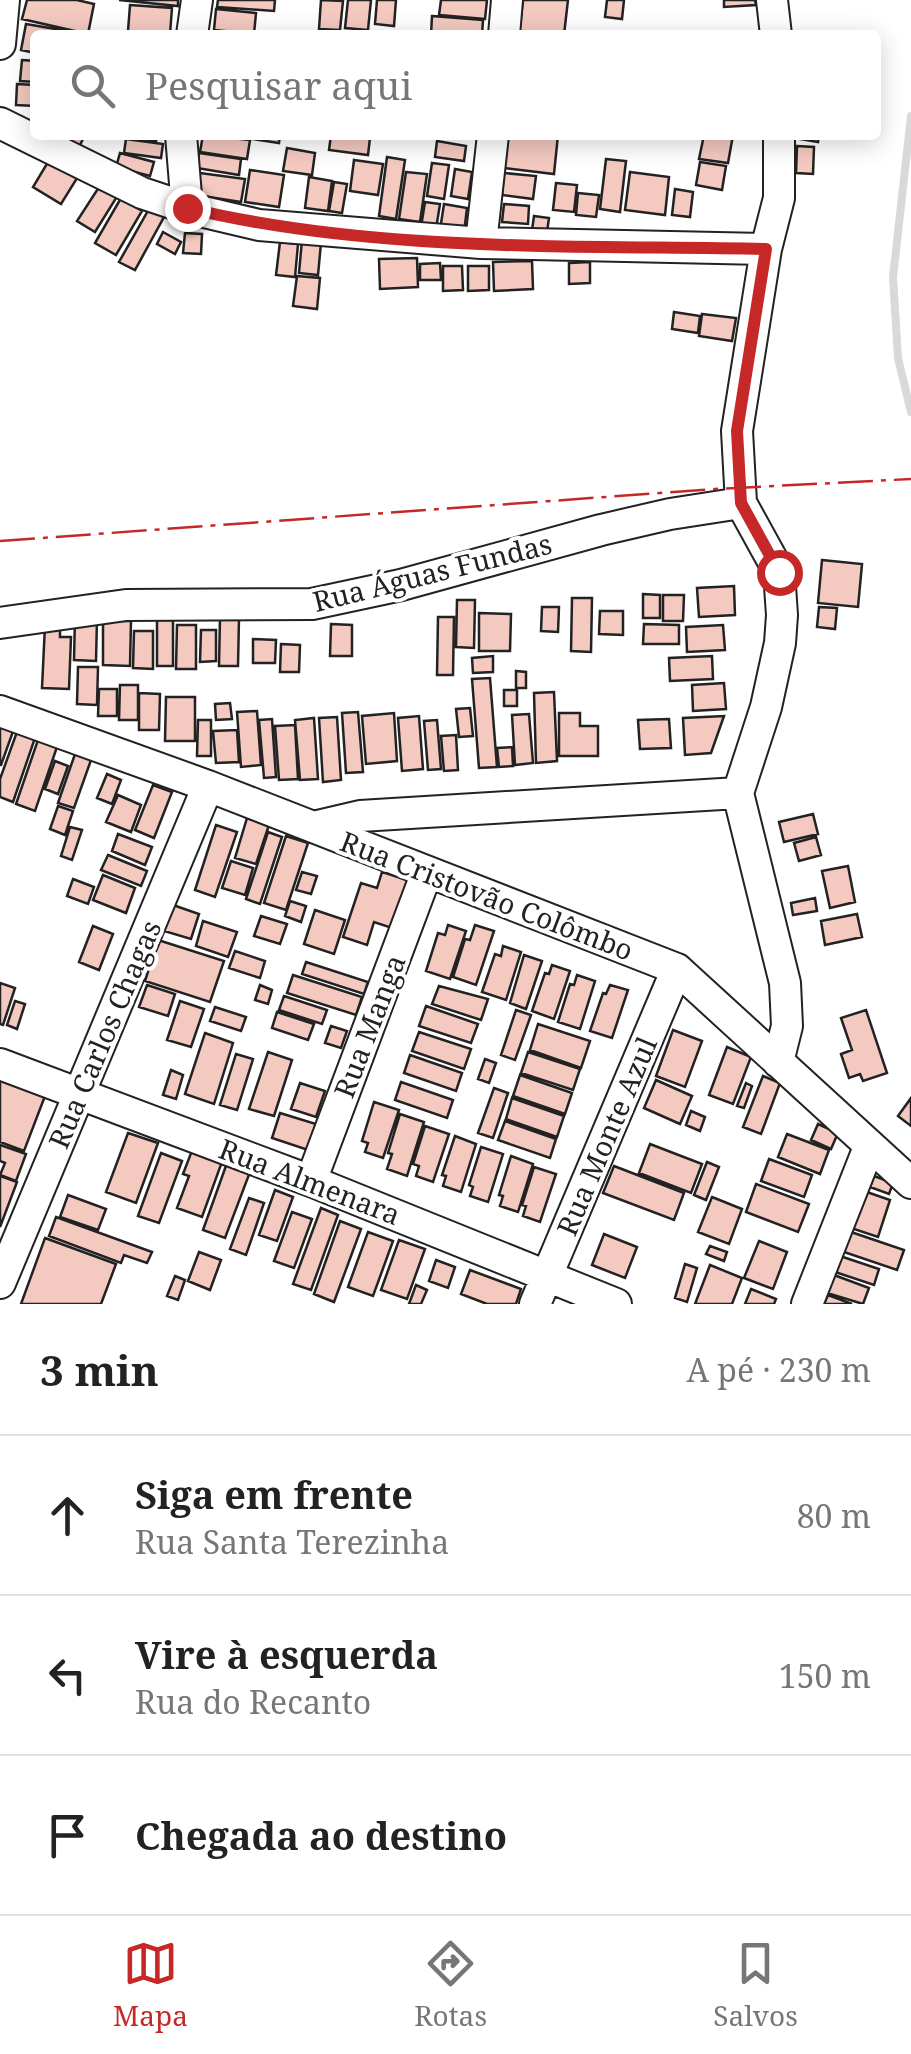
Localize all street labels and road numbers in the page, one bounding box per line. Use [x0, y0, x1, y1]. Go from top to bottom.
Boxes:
street label: Rua Águas Fundas [309, 524, 555, 620]
street label: Rua Cristovão Colômbo [335, 822, 639, 968]
street label: Rua Carlos Chagas [39, 914, 169, 1154]
street label: Rua Manga [324, 949, 414, 1103]
street label: Rua Monte Azul [547, 1031, 665, 1241]
street label: Rua Almenara [214, 1129, 406, 1233]

